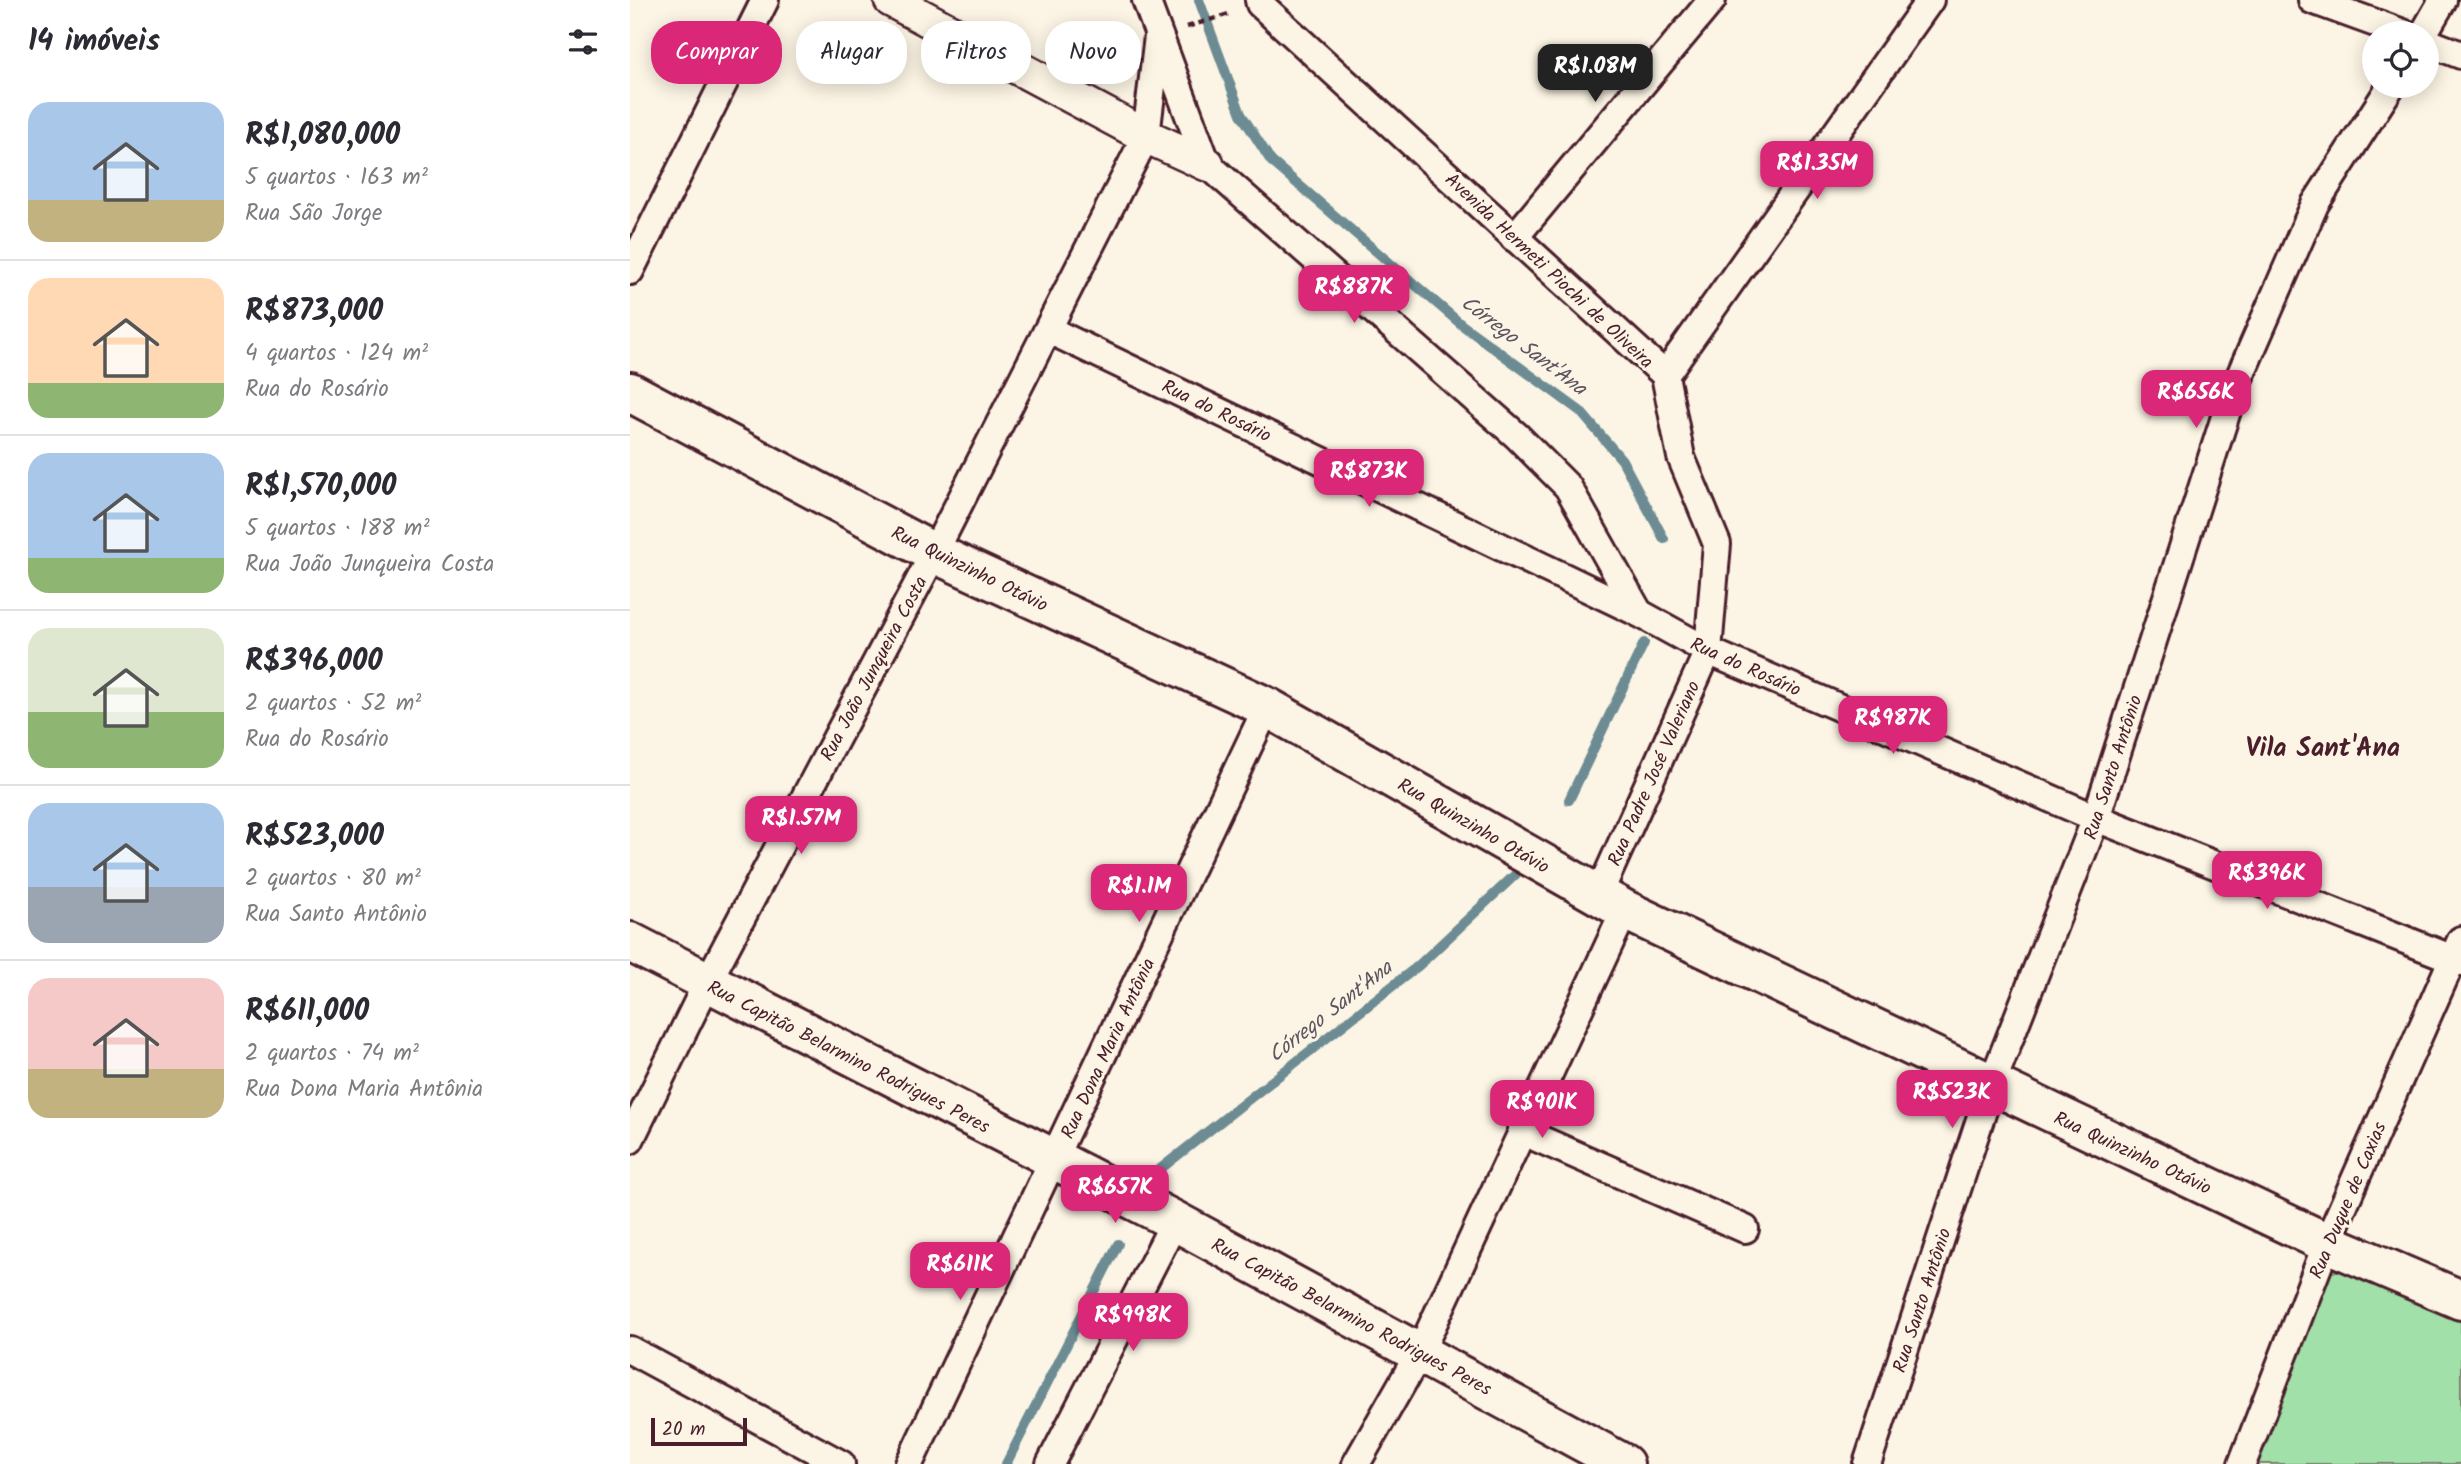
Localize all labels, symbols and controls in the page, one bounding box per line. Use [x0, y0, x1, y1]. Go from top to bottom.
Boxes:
text: 14 imóveis [28, 18, 160, 66]
chip: Comprar [651, 21, 782, 84]
chip: Alugar [796, 21, 907, 84]
chip: Filtros [921, 21, 1031, 84]
chip: Novo [1045, 21, 1141, 84]
map controls [2362, 21, 2439, 98]
button: locate [2362, 21, 2439, 98]
icon: filters [564, 23, 602, 61]
pin: R$1.08M [1530, 44, 1660, 104]
text: R$1.08M [1554, 49, 1636, 85]
text: R$1,080,000 [245, 112, 400, 160]
icon: home [84, 130, 168, 214]
pin: R$1.35M [1752, 142, 1882, 201]
text: R$1.35M [1776, 146, 1858, 182]
text: 5 quartos · 163 m² [245, 160, 428, 196]
street label: Avenida Hermeti Piochi de Oliveira [1437, 166, 1660, 377]
text: Rua São Jorge [245, 196, 382, 232]
pin: R$887K [1297, 266, 1411, 325]
text: R$887K [1314, 270, 1394, 306]
text: R$873,000 [245, 288, 383, 336]
water label: Córrego Sant'Ana [1453, 288, 1594, 405]
icon: home [84, 306, 168, 390]
text: 4 quartos · 124 m² [245, 336, 428, 372]
pin: R$656K [2139, 370, 2253, 430]
text: Rua do Rosário [245, 372, 389, 408]
street label: Rua do Rosário [1156, 372, 1276, 451]
text: R$656K [2157, 375, 2235, 411]
pin: R$873K [1312, 449, 1426, 509]
text: R$873K [1330, 454, 1408, 490]
text: R$1,570,000 [245, 463, 396, 511]
icon: home [84, 481, 168, 565]
text: 5 quartos · 188 m² [245, 511, 429, 547]
street label: Rua Quinzinho Otávio [886, 519, 1053, 621]
text: Rua João Junqueira Costa [245, 547, 494, 583]
street label: Rua João Junqueira Costa [813, 571, 936, 767]
street label: Rua do Rosário [1685, 630, 1805, 706]
text: R$396,000 [245, 638, 383, 686]
icon: home [84, 656, 168, 740]
street label: Rua Padre José Valeriano [1600, 676, 1709, 871]
text: 2 quartos · 52 m² [245, 686, 421, 722]
street label: Rua Santo Antônio [2076, 691, 2151, 844]
pin: R$987K [1836, 696, 1950, 756]
text: R$987K [1854, 701, 1932, 737]
text: Rua do Rosário [245, 722, 389, 758]
district label: Vila Sant'Ana [2246, 728, 2400, 770]
street label: Rua Quinzinho Otávio [1391, 771, 1555, 883]
pin: R$1.57M [736, 796, 866, 856]
text: R$1.57M [761, 801, 841, 837]
text: R$523,000 [245, 813, 384, 861]
icon: home [84, 831, 168, 915]
pin: R$396K [2210, 852, 2324, 911]
text: R$396K [2228, 856, 2306, 892]
text: 2 quartos · 80 m² [245, 861, 421, 897]
pin: R$1.1M [1082, 864, 1196, 924]
text: R$1.1M [1107, 869, 1171, 905]
text: Rua Santo Antônio [245, 897, 427, 933]
water label: Córrego Sant'Ana [1261, 952, 1401, 1072]
street label: Rua Dona Maria Antônia [1054, 953, 1164, 1144]
street label: Rua Capitão Belarmino Rodrigues Peres [701, 973, 995, 1142]
text: R$611,000 [245, 988, 369, 1036]
icon: home [84, 1006, 168, 1090]
text: 2 quartos · 74 m² [245, 1036, 419, 1072]
pin: R$523K [1895, 1070, 2009, 1130]
text: Rua Dona Maria Antônia [245, 1072, 483, 1108]
text: R$523K [1913, 1075, 1991, 1111]
pin: R$901K [1485, 1080, 1599, 1140]
text: R$901K [1506, 1085, 1578, 1121]
street label: Rua Quinzinho Otávio [2048, 1104, 2216, 1204]
street label: Rua Duque de Caxias [2302, 1118, 2395, 1284]
pin: R$657K [1058, 1166, 1172, 1225]
text: R$657K [1077, 1170, 1153, 1206]
street label: Rua Santo Antônio [1885, 1224, 1960, 1377]
street label: Rua Capitão Belarmino Rodrigues Peres [1205, 1231, 1497, 1405]
pin: R$611K [903, 1242, 1017, 1302]
text: R$611K [926, 1247, 994, 1283]
pin: R$998K [1076, 1294, 1190, 1353]
text: R$998K [1094, 1298, 1172, 1334]
scale bar [651, 1415, 747, 1447]
text: 20 m [662, 1415, 705, 1445]

